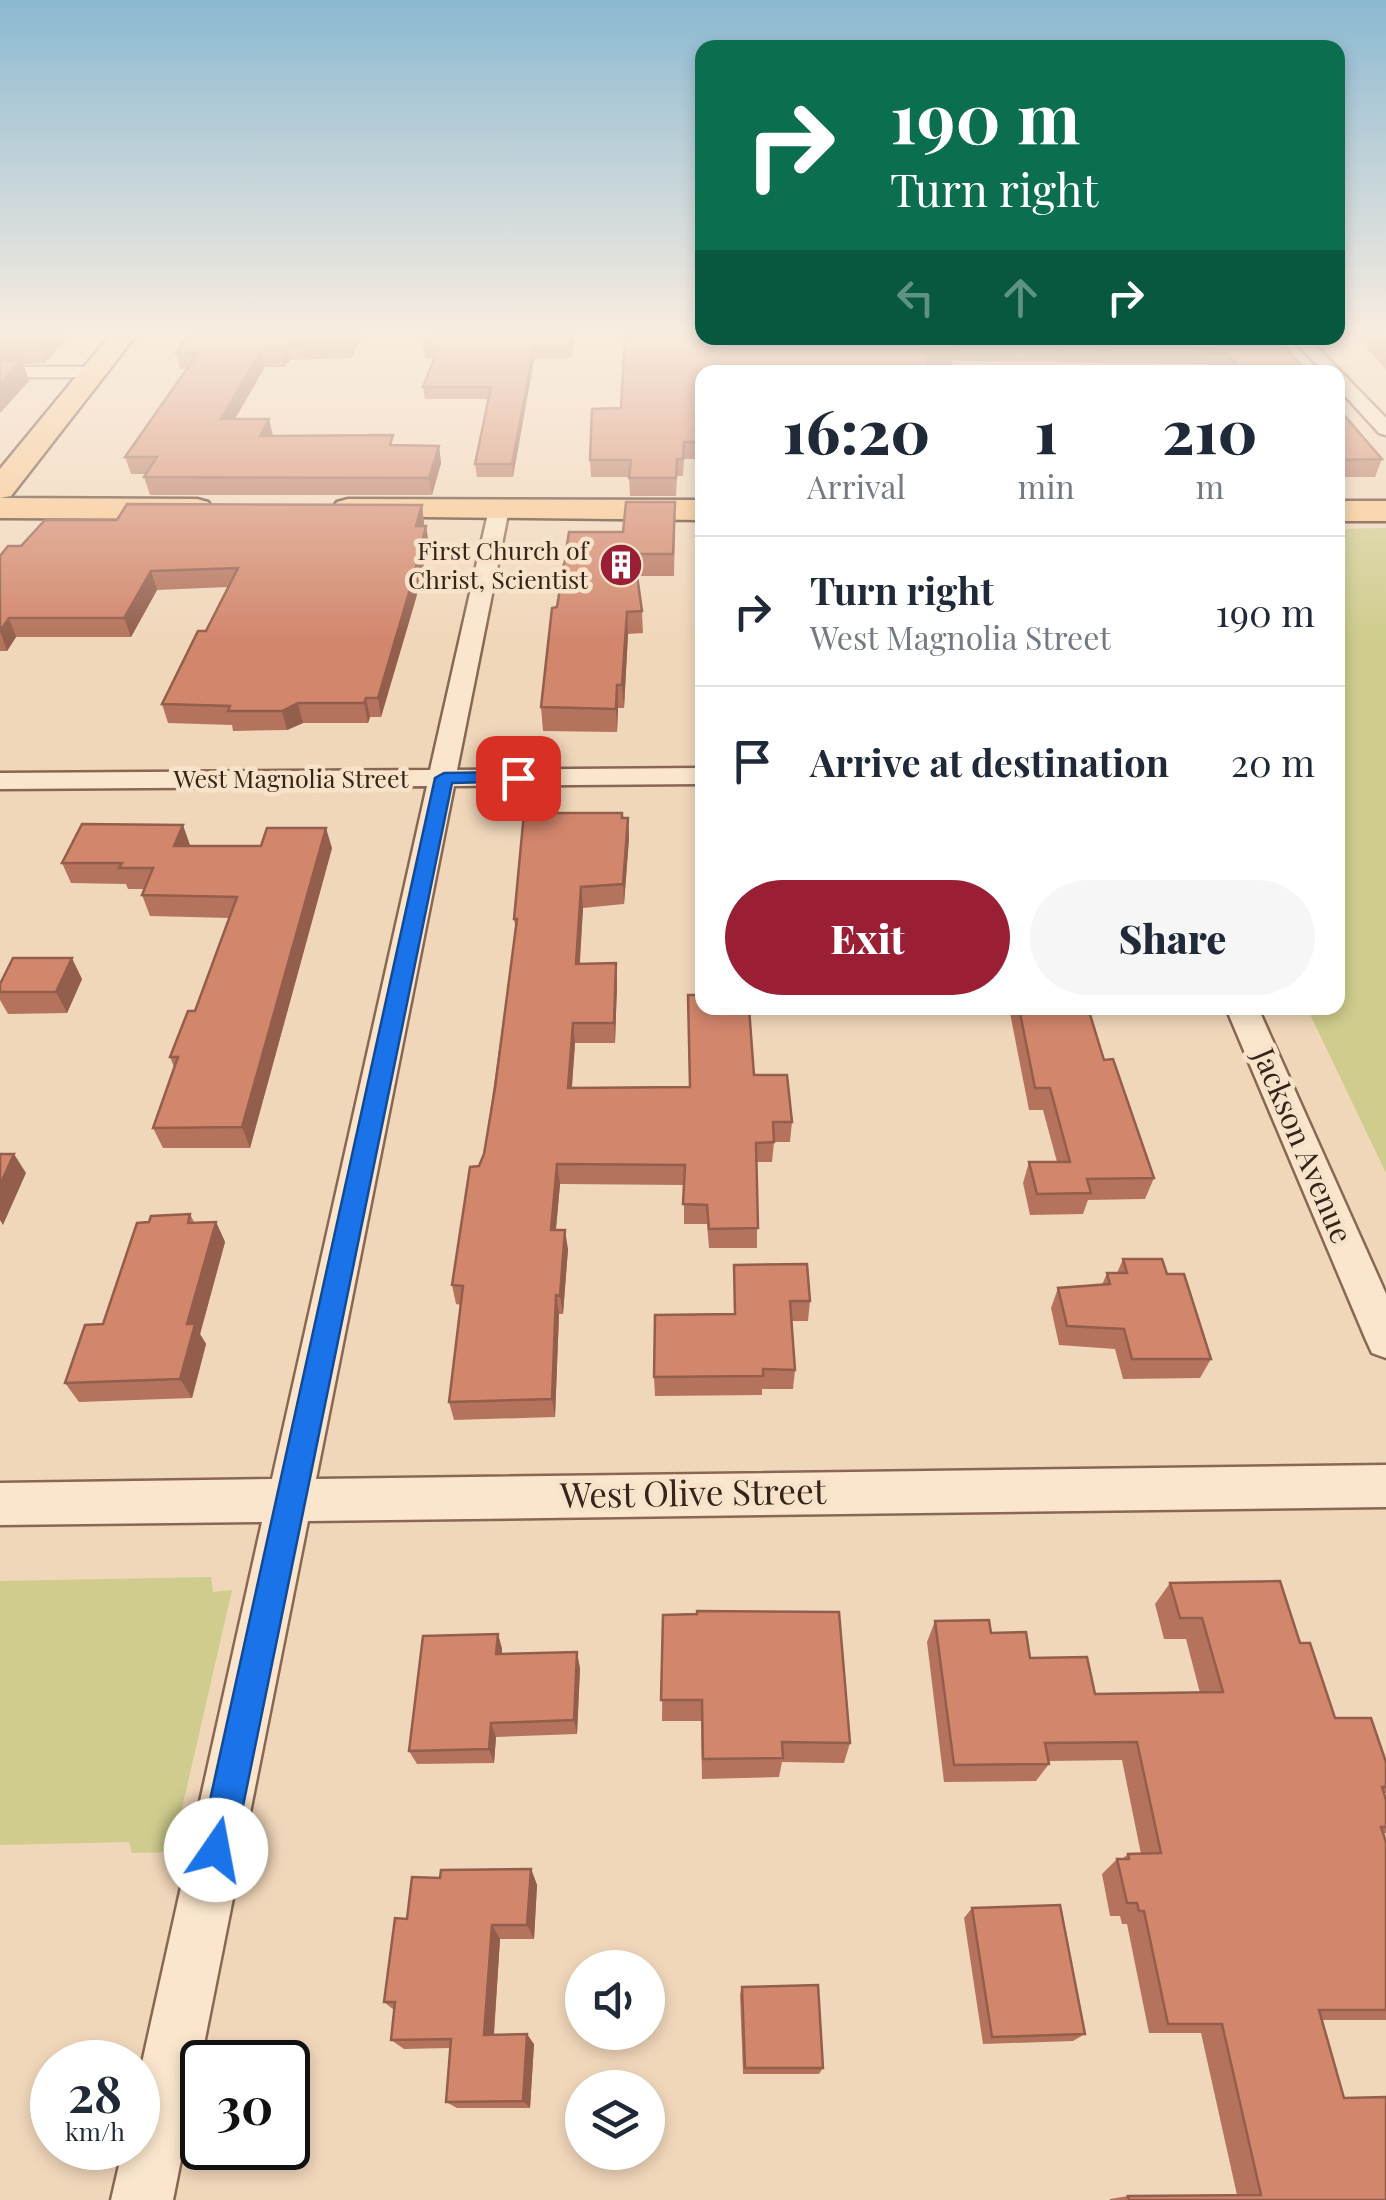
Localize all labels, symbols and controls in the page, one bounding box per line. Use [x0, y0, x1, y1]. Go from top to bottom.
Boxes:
text: 190 m [890, 68, 1080, 162]
icon: right [725, 80, 855, 210]
text: Turn right [890, 158, 1098, 218]
icon: left [888, 270, 943, 325]
icon: ahead [993, 270, 1048, 325]
icon: right [1098, 270, 1153, 325]
text: 16:20 [783, 389, 930, 469]
text: 1 [1035, 389, 1058, 469]
text: 210 [1162, 389, 1257, 469]
text: Arrival [807, 464, 906, 507]
text: min [1018, 464, 1075, 507]
text: m [1196, 464, 1224, 507]
place label: First Church of Christ, Scientist [408, 533, 590, 595]
building icon: First Church of Christ, Scientist [598, 542, 644, 588]
text: Turn right [810, 564, 994, 615]
icon: right [725, 584, 780, 639]
text: 190 m [1216, 586, 1315, 637]
text: West Magnolia Street [810, 615, 1111, 658]
icon: arrive [725, 734, 780, 789]
pin [476, 736, 561, 821]
text: Arrive at destination [810, 736, 1169, 787]
text: 20 m [1231, 736, 1315, 787]
icon: arrive [491, 751, 546, 806]
street label: West Magnolia Street [172, 761, 410, 794]
button: Exit [725, 880, 1010, 995]
button: Share [1030, 880, 1315, 995]
street label: Jackson Avenue [1244, 1041, 1363, 1249]
street label: West Olive Street [558, 1466, 827, 1517]
position arrow [164, 1798, 268, 1902]
map controls [565, 1950, 665, 2170]
button: sound [565, 1950, 665, 2050]
speed limit sign: 30 [180, 2040, 310, 2170]
text: 28 [68, 2059, 122, 2126]
button: layers [565, 2070, 665, 2170]
text: km/h [65, 2114, 125, 2147]

